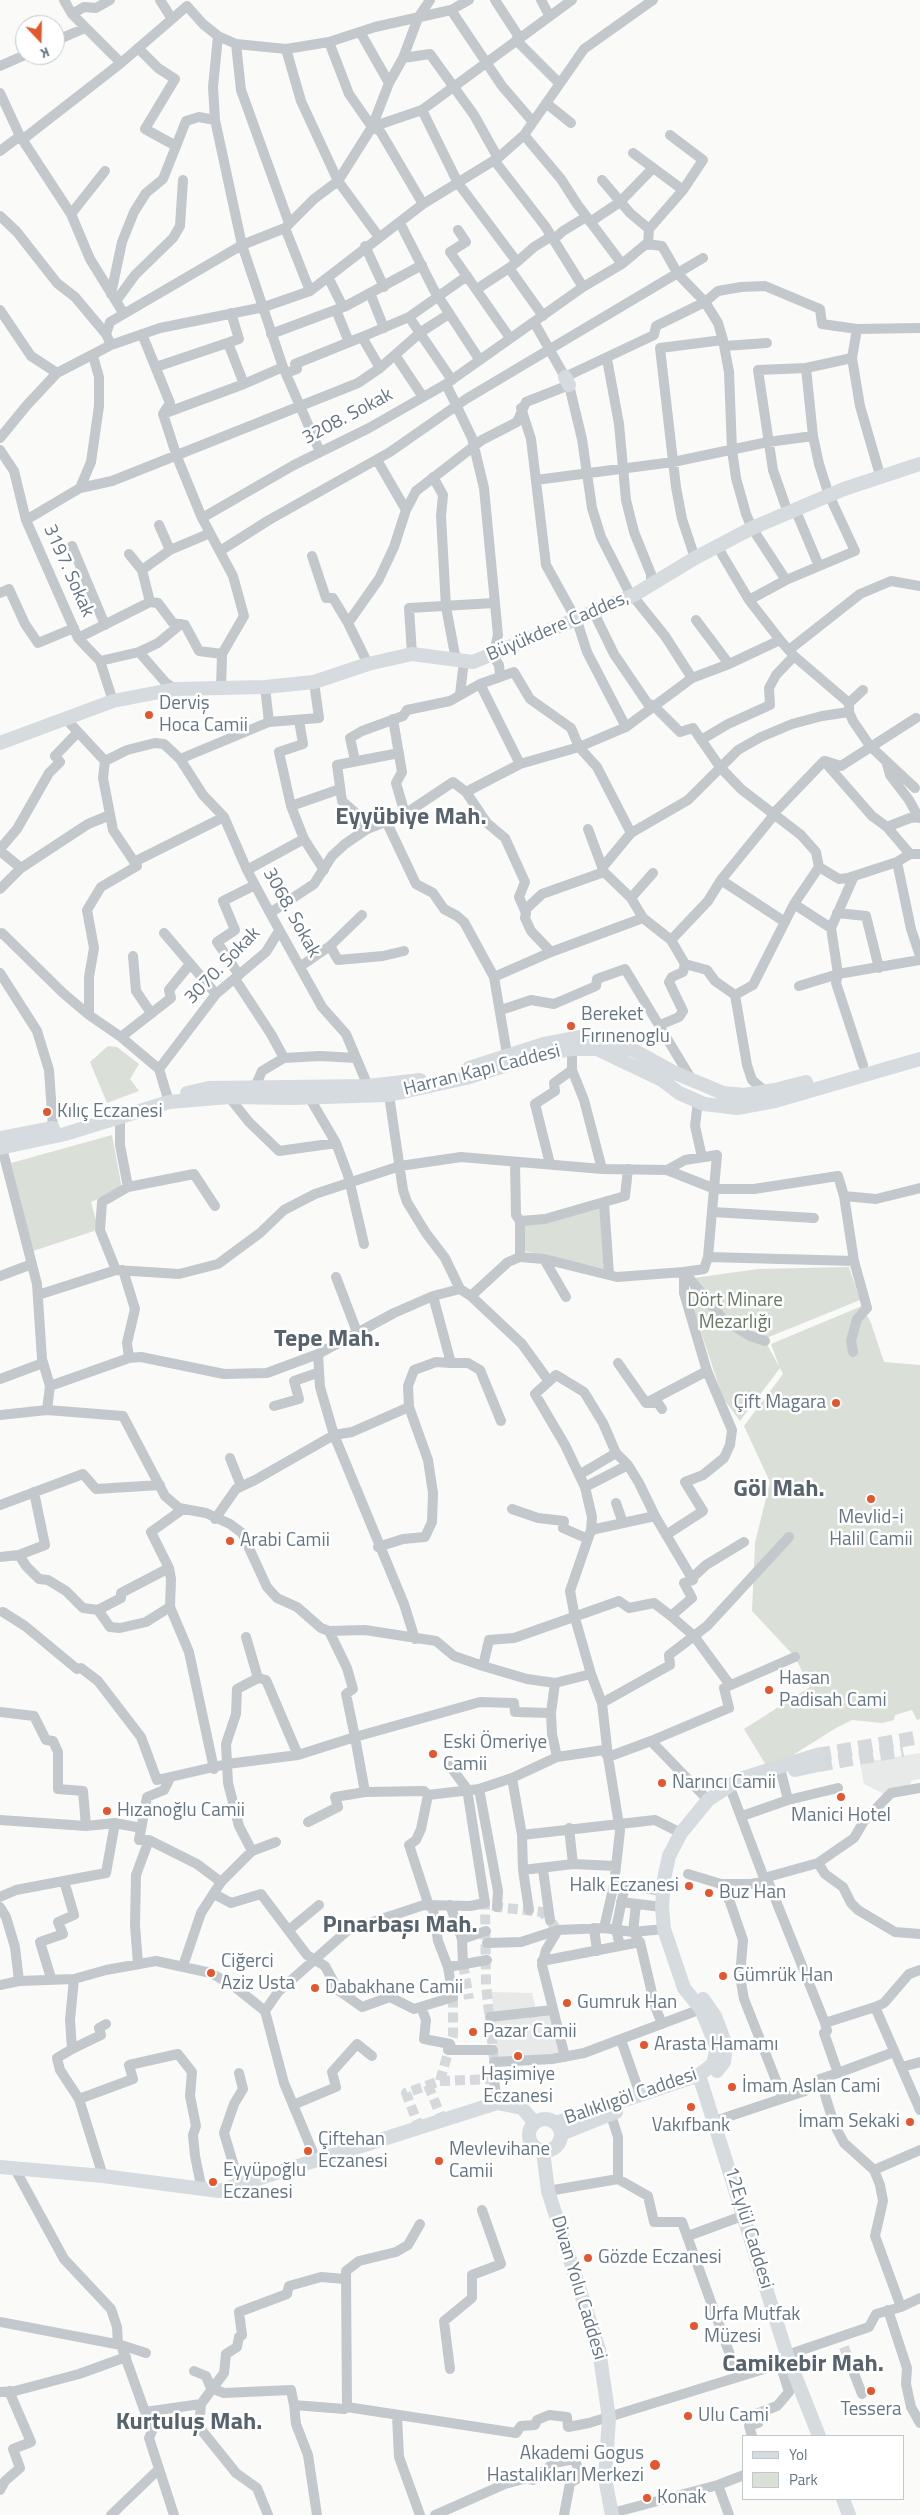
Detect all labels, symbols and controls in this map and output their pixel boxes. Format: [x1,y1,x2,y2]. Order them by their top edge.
north arrow [15,15,65,65]
text: K [38,42,53,65]
street label: 3208. Sokak [299,384,397,450]
street label: 3197. Sokak [37,521,99,621]
street label: Büyükdere Caddes, [483,587,633,667]
place label: Derviş Hoca Camii [159,693,248,737]
marker: Derviş Hoca Camii [143,709,155,721]
district label: Eyyübiye Mah. [335,804,487,832]
street label: 3068. Sokak [257,864,325,962]
street label: 3070. Sokak [180,923,266,1009]
place label: Bereket Fırınenoglu [581,1004,670,1048]
marker: Bereket Fırınenoglu [565,1020,577,1032]
street label: Harran Kapı Caddesi [401,1041,563,1101]
place label: Kılıç Eczanesi [57,1101,163,1123]
marker: Kılıç Eczanesi [41,1106,53,1118]
park label: Dört Minare Mezarlığı [687,1290,783,1334]
district label: Tepe Mah. [274,1326,380,1354]
place label: Çift Magara [734,1392,826,1414]
marker: Çift Magara [830,1397,842,1409]
district label: Göl Mah. [733,1476,825,1504]
marker: Mevlid-i Halil Camii [865,1493,877,1505]
place label: Mevlid-i Halil Camii [829,1507,913,1551]
place label: Arabi Camii [240,1530,330,1552]
marker: Arabi Camii [224,1535,236,1547]
place label: Hasan Padisah Cami [779,1668,887,1712]
marker: Hasan Padisah Cami [763,1684,775,1696]
place label: Eski Ömeriye Camii [443,1732,547,1776]
marker: Eski Ömeriye Camii [427,1748,439,1760]
place label: Narıncı Camii [672,1772,776,1794]
marker: Narıncı Camii [656,1777,668,1789]
marker: Manici Hotel [835,1791,847,1803]
place label: Hızanoğlu Camii [117,1800,245,1822]
marker: Hızanoğlu Camii [101,1805,113,1817]
place label: Manici Hotel [791,1805,891,1827]
place label: Halk Eczanesi [569,1875,679,1897]
marker: Halk Eczanesi [683,1880,695,1892]
place label: Buz Han [719,1882,786,1904]
marker: Buz Han [703,1887,715,1899]
district label: Pınarbaşı Mah. [322,1912,478,1940]
place label: Ciğerci Aziz Usta [221,1951,295,1995]
place label: Gümrük Han [733,1965,833,1987]
marker: Ciğerci Aziz Usta [205,1967,217,1979]
marker: Gümrük Han [717,1970,729,1982]
place label: Dabakhane Camii [325,1977,463,1999]
marker: Dabakhane Camii [309,1982,321,1994]
place label: Gumruk Han [577,1992,677,2014]
marker: Gumruk Han [561,1997,573,2009]
place label: Pazar Camii [483,2021,577,2043]
marker: Pazar Camii [467,2026,479,2038]
place label: Arasta Hamamı [654,2034,778,2056]
marker: Arasta Hamamı [638,2039,650,2051]
marker: Haşimiye Eczanesi [512,2050,524,2062]
place label: Haşimiye Eczanesi [481,2064,555,2108]
street label: Balıklıgöl Caddesi [562,2064,700,2130]
place label: İmam Aslan Cami [742,2076,880,2098]
marker: İmam Aslan Cami [726,2081,738,2093]
marker: Vakıfbank [685,2101,697,2113]
place label: İmam Sekaki [798,2111,900,2133]
place label: Vakıfbank [652,2115,730,2137]
marker: İmam Sekaki [904,2116,916,2128]
place label: Çiftehan Eczanesi [318,2129,388,2173]
place label: Mevlevihane Camii [449,2139,550,2183]
marker: Çiftehan Eczanesi [302,2145,314,2157]
marker: Mevlevihane Camii [433,2155,445,2167]
place label: Eyyüpoğlu Eczanesi [223,2160,306,2204]
street label: 12Eylül Caddesi [719,2164,777,2292]
marker: Eyyüpoğlu Eczanesi [207,2176,219,2188]
street label: Divan Yolu Caddesi [545,2213,611,2363]
place label: Gözde Eczanesi [598,2247,722,2269]
marker: Gözde Eczanesi [582,2252,594,2264]
place label: Urfa Mutfak Müzesi [704,2304,800,2348]
marker: Urfa Mutfak Müzesi [688,2320,700,2332]
district label: Camikebir Mah. [722,2351,884,2379]
marker: Tessera [865,2385,877,2397]
place label: Tessera [840,2399,902,2421]
place label: Ulu Cami [698,2405,769,2427]
district label: Kurtuluş Mah. [116,2409,262,2437]
marker: Ulu Cami [682,2410,694,2422]
legend [742,2435,905,2500]
place label: Akademi Gogus Hastalıkları Merkezi [487,2443,644,2487]
text: Yol [789,2443,807,2466]
marker: Akademi Gogus Hastalıkları Merkezi [648,2458,662,2472]
text: Park [789,2468,818,2491]
place label: Konak [657,2487,706,2509]
marker: Konak [641,2492,653,2504]

